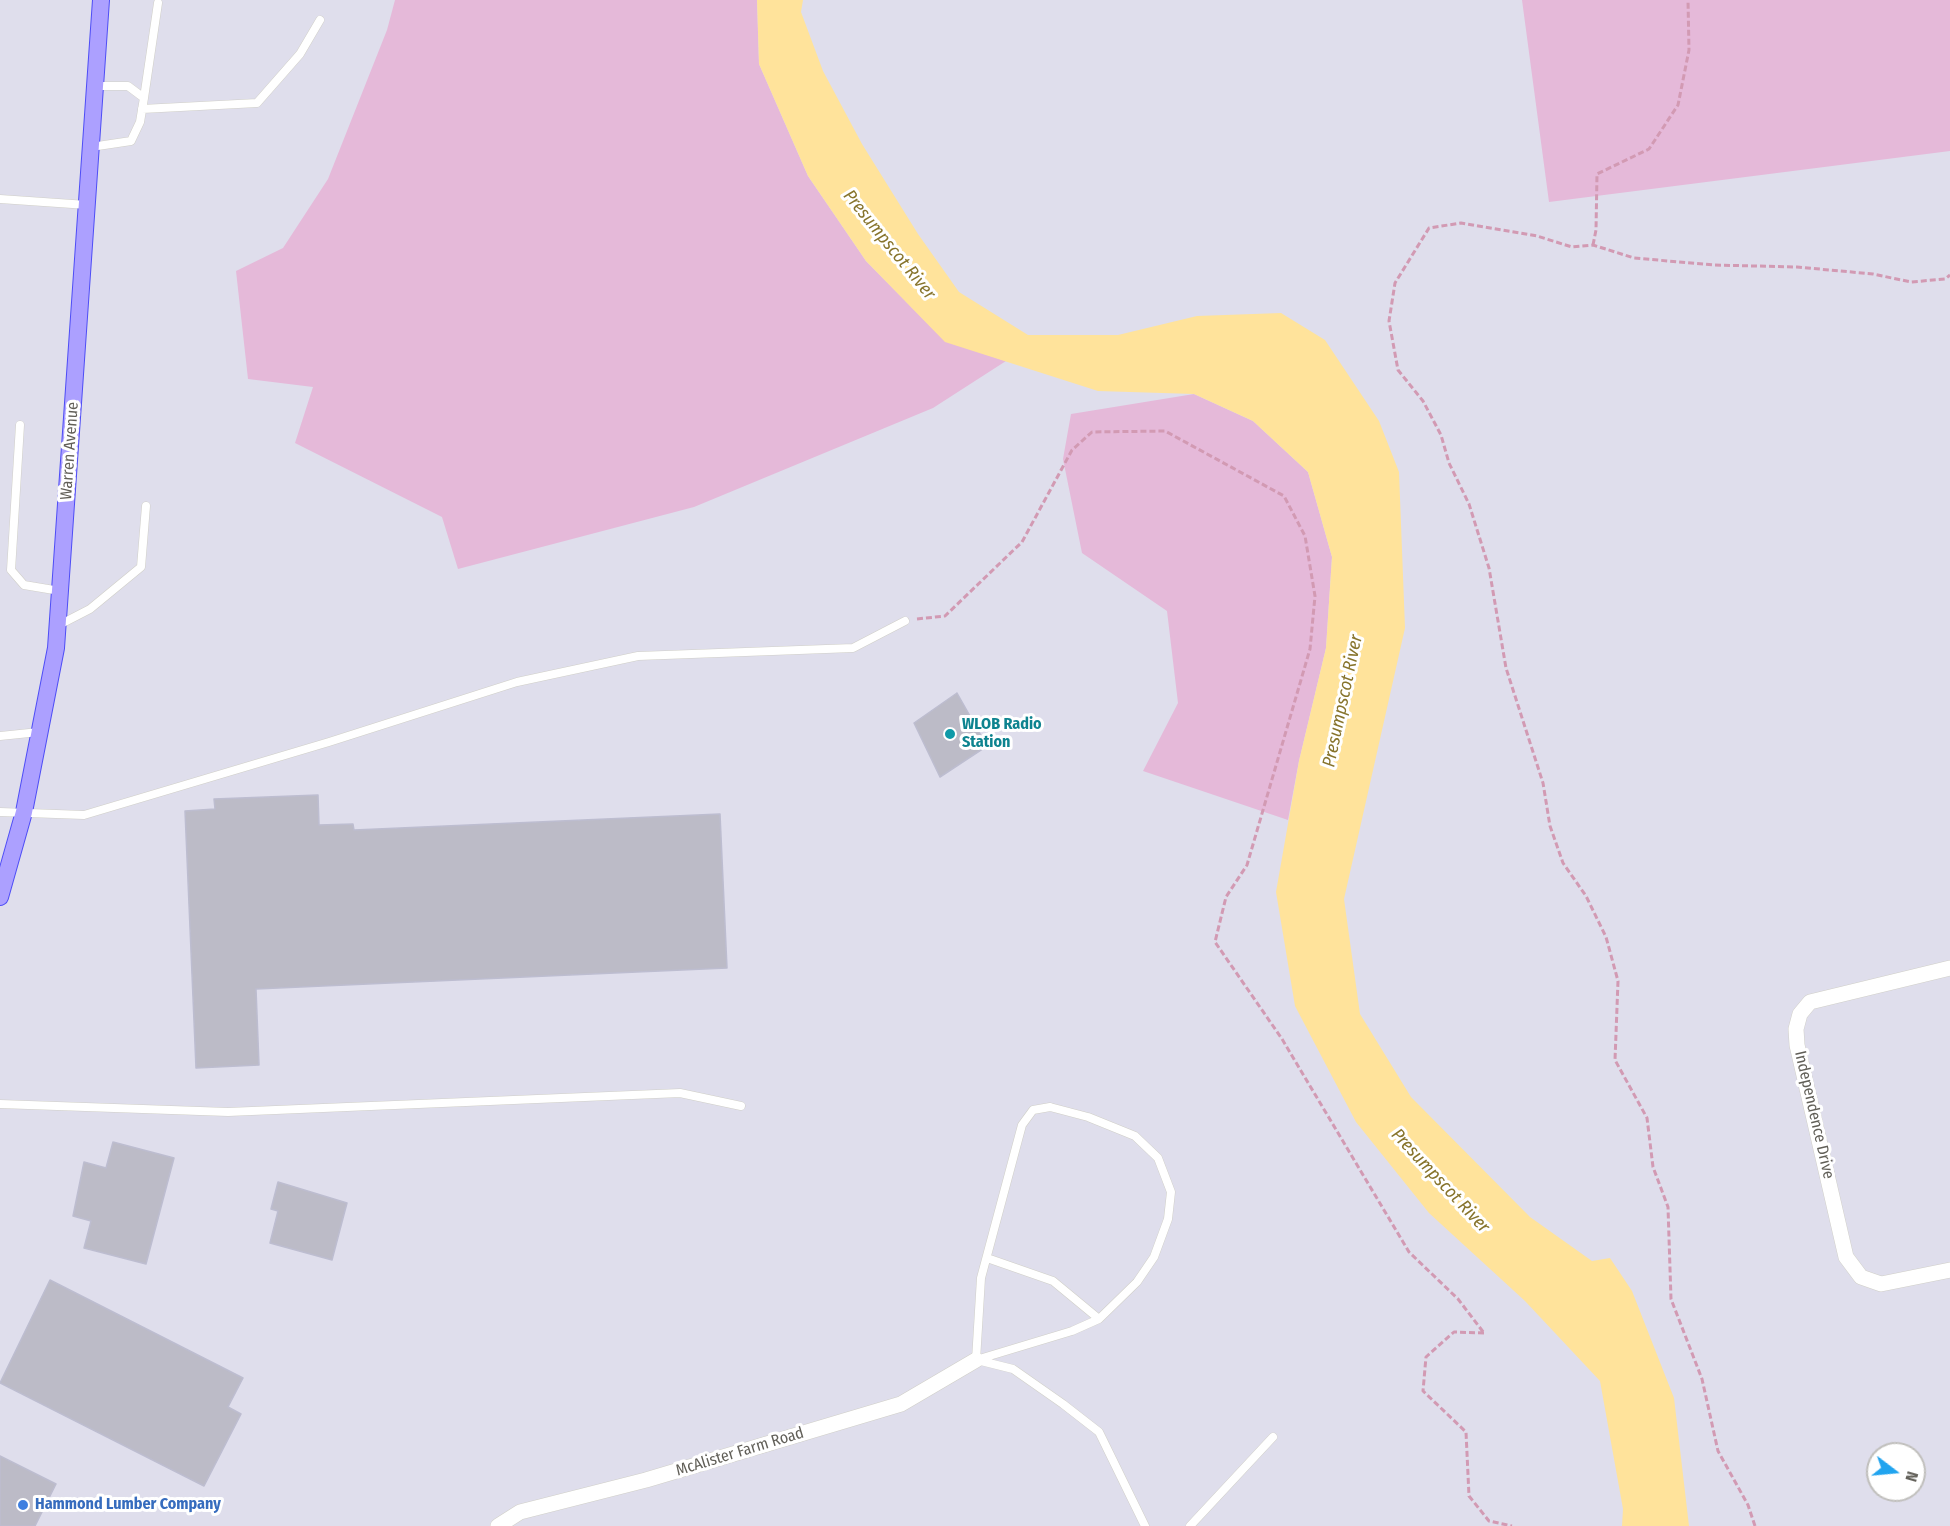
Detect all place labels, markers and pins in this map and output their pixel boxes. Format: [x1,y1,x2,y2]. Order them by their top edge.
place label: WLOB Radio Station [962,715,1042,753]
marker: WLOB Radio Station [943,727,957,741]
place label: Hammond Lumber Company [35,1495,221,1515]
marker: Hammond Lumber Company [16,1498,30,1512]

